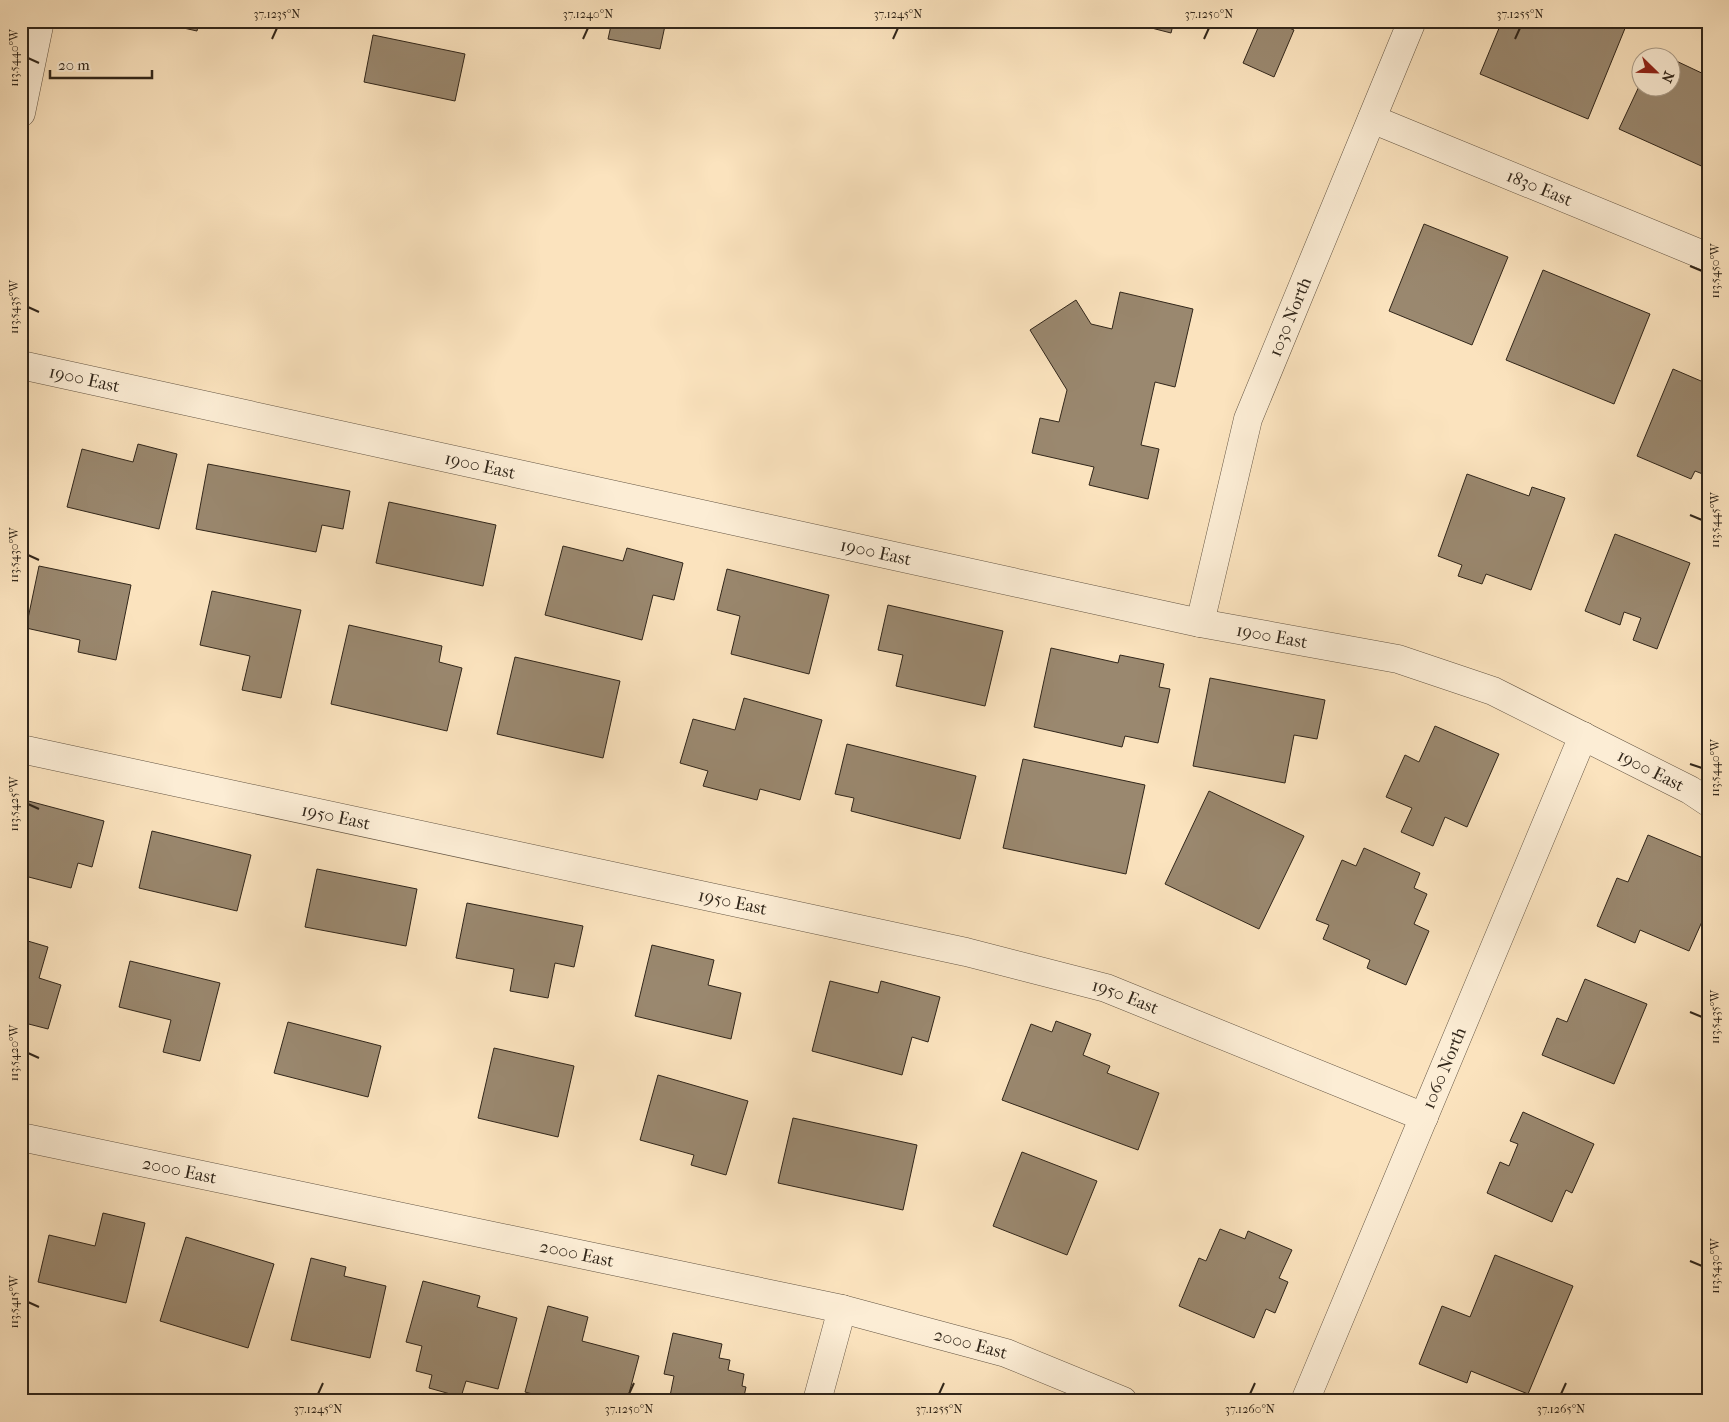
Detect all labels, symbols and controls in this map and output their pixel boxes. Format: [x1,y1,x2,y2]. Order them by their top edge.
text: 37.1235°N [254,7,300,21]
text: 37.1240°N [563,7,613,21]
text: 37.1245°N [874,7,922,21]
text: 37.1250°N [1185,7,1233,21]
text: 37.1255°N [1496,7,1544,21]
text: 113.5440°W [7,28,21,87]
scale bar [50,48,152,80]
north arrow [1632,48,1682,98]
text: 20 m [58,56,90,74]
text: N [1657,69,1677,85]
street label: 1830 East [1503,165,1576,211]
text: 113.5450°W [1708,242,1722,299]
street label: 1030 North [1264,274,1316,360]
text: 113.5435°W [7,279,21,334]
street label: 1900 East [47,361,122,397]
street label: 1900 East [443,448,518,484]
text: 113.5445°W [1708,491,1722,548]
text: 113.5430°W [7,526,21,583]
street label: 1900 East [838,534,914,570]
street label: 1900 East [1235,619,1310,653]
text: 113.5440°W [1708,738,1722,797]
street label: 1900 East [1614,745,1688,796]
text: 113.5425°W [7,775,21,832]
street label: 1950 East [299,799,373,834]
street label: 1950 East [696,884,770,920]
street label: 1950 East [1090,974,1162,1019]
text: 113.5435°W [1708,989,1722,1044]
text: 113.5420°W [7,1024,21,1081]
street label: 1060 North [1418,1024,1471,1112]
street label: 2000 East [141,1152,219,1188]
street label: 2000 East [538,1235,617,1272]
text: 113.5430°W [1708,1237,1722,1294]
text: 113.5415°W [7,1274,21,1329]
street label: 2000 East [932,1324,1010,1364]
text: 37.1245°N [294,1402,342,1416]
text: 37.1250°N [605,1402,653,1416]
text: 37.1255°N [915,1402,963,1416]
text: 37.1260°N [1225,1402,1275,1416]
text: 37.1265°N [1537,1402,1585,1416]

